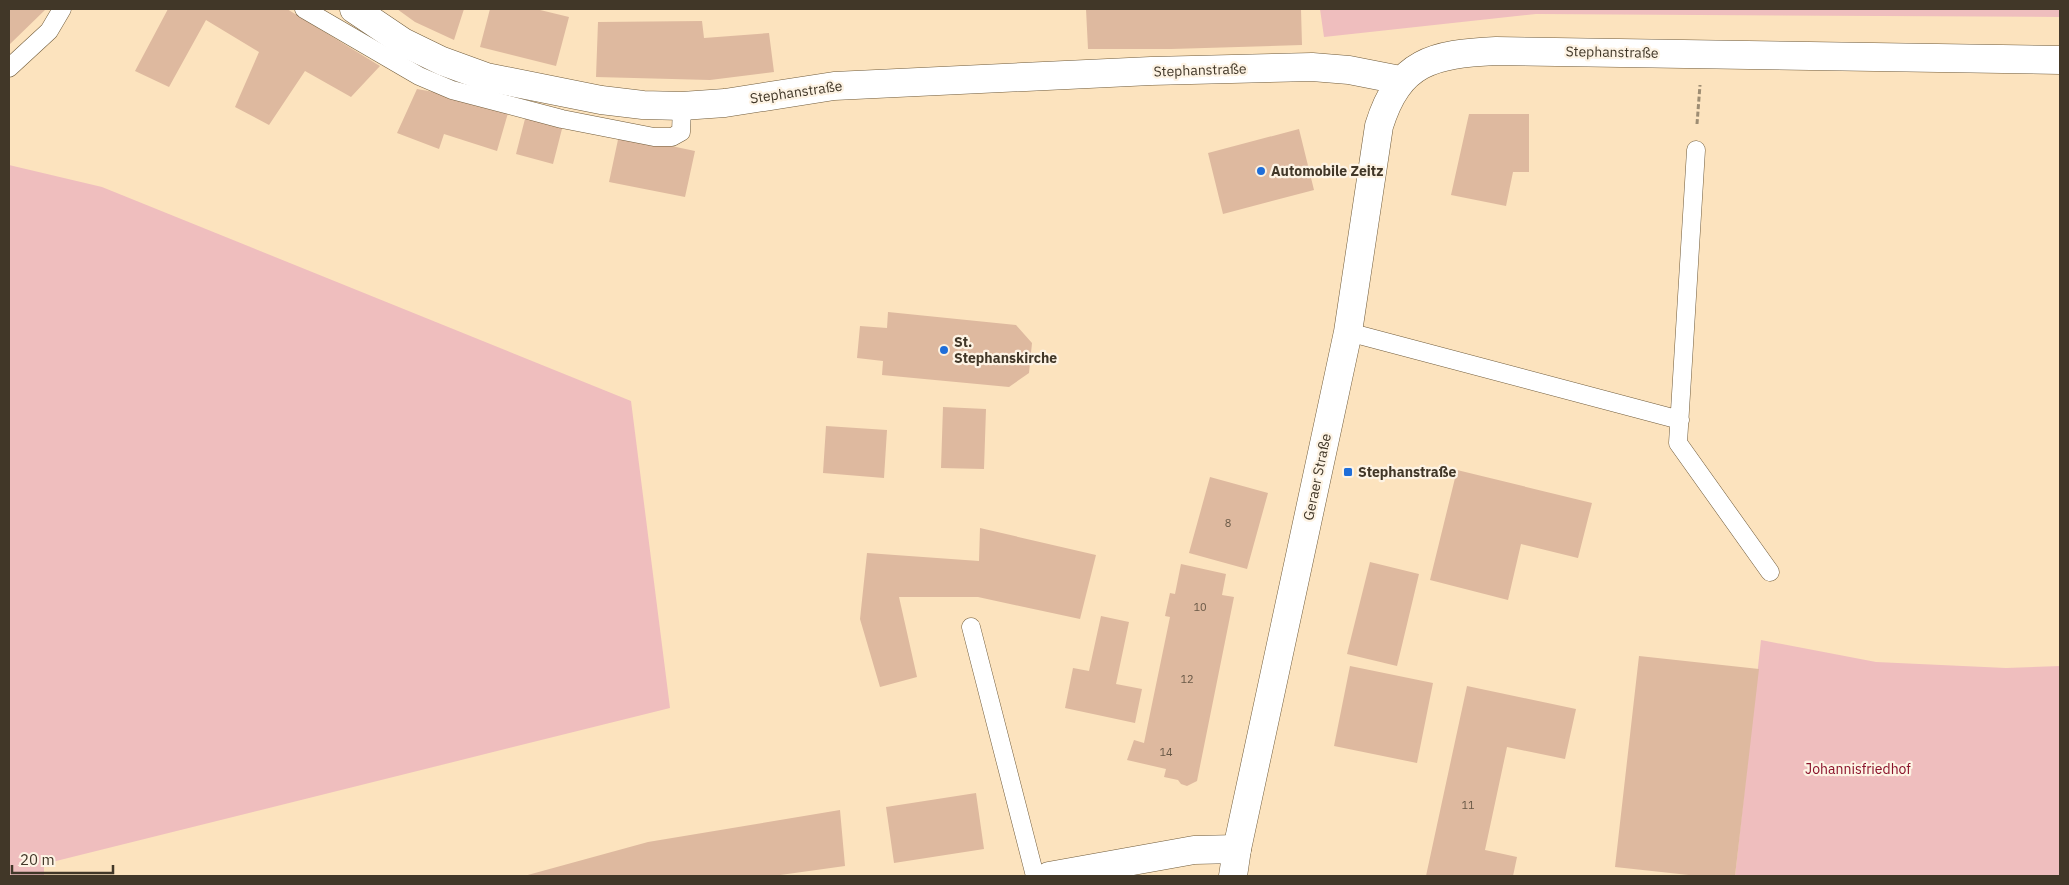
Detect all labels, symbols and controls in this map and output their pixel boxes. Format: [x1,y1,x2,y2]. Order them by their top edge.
street label: Stephanstraße [1565,42,1659,62]
street label: Stephanstraße [1153,59,1247,81]
street label: Stephanstraße [749,77,844,107]
place label: Automobile Zeitz [1271,162,1383,180]
marker: Automobile Zeitz [1255,165,1267,177]
place label: St. Stephanskirche [954,333,1057,367]
marker: St. Stephanskirche [938,344,950,356]
street label: Geraer Straße [1299,432,1335,522]
place label: Stephanstraße [1358,463,1456,481]
marker: Stephanstraße [1342,466,1354,478]
house number: 8 [1225,516,1231,530]
house number: 10 [1193,600,1207,614]
house number: 12 [1180,672,1194,686]
house number: 14 [1159,745,1173,759]
park label: Johannisfriedhof [1805,760,1911,778]
house number: 11 [1461,798,1475,812]
scale bar [12,842,114,874]
text: 20 m [20,850,55,869]

